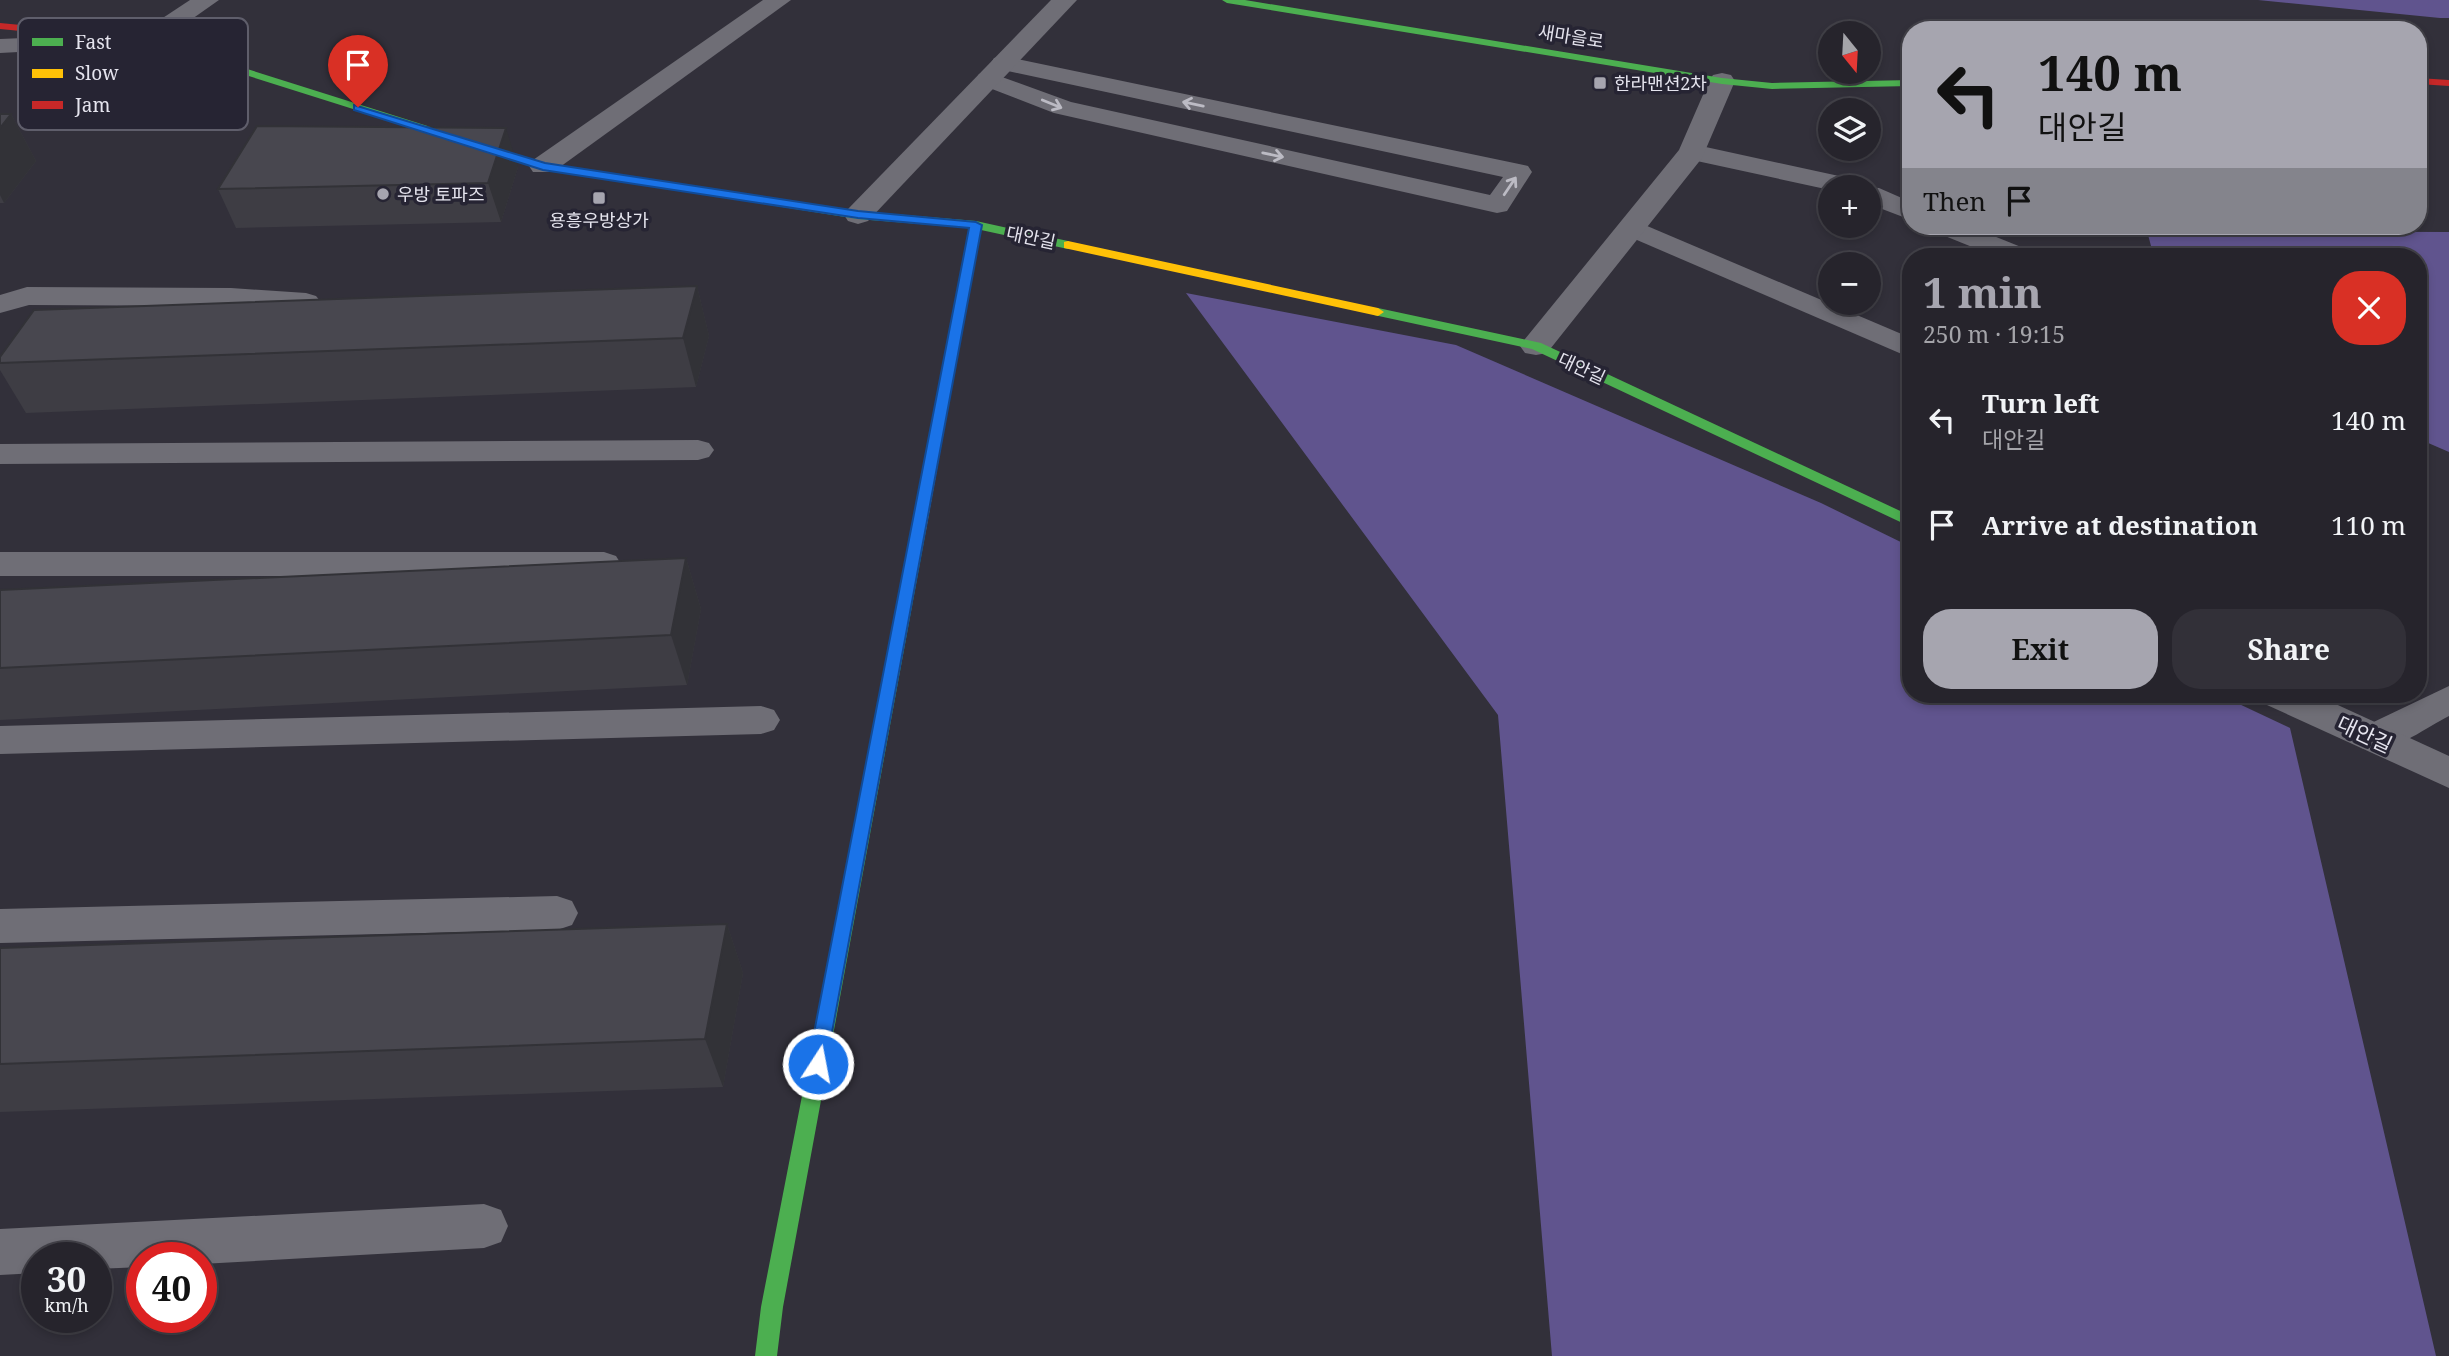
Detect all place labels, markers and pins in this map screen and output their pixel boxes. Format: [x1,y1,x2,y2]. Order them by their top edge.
pin [328,35,388,107]
place label: 한라맨션2차 [1614,71,1707,95]
marker: 한라맨션2차 [1592,75,1608,91]
place label: 우방 토파즈 [397,182,484,206]
marker: 우방 토파즈 [375,186,391,202]
marker: 용흥우방상가 [591,190,607,206]
place label: 용흥우방상가 [549,208,649,232]

